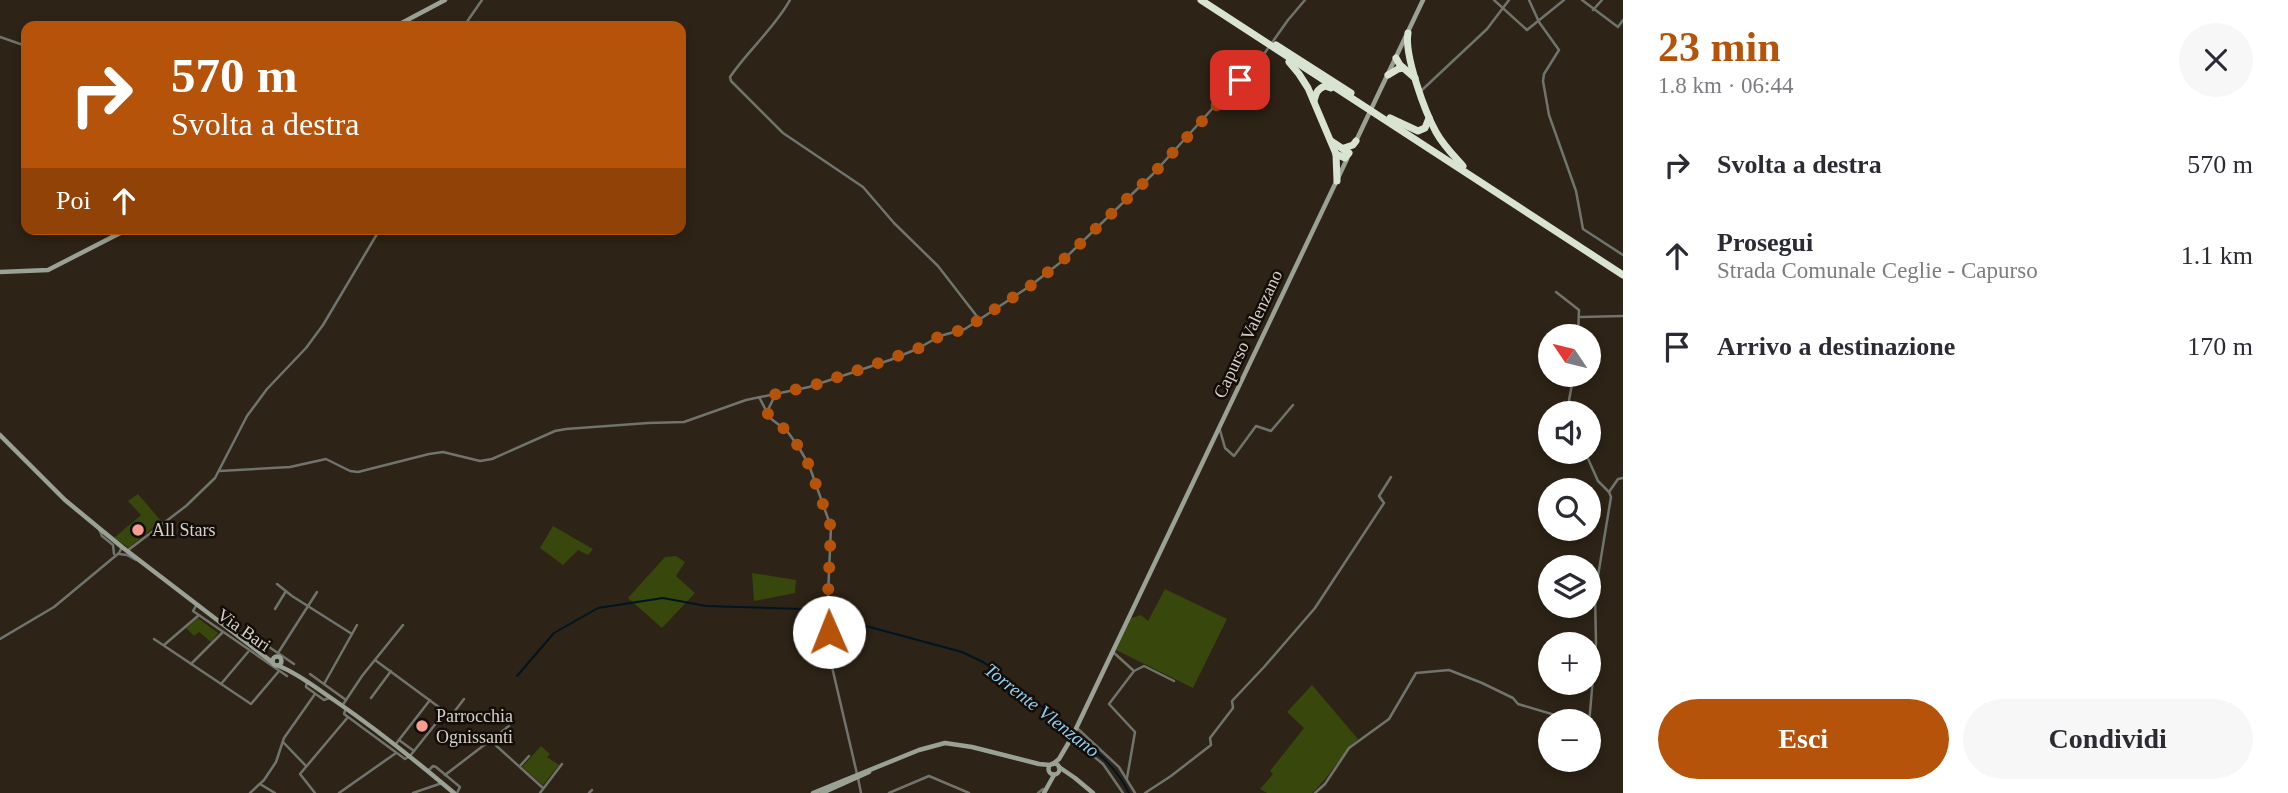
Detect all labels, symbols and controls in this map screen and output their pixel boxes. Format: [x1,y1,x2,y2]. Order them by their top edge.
button: close [2179,23,2253,97]
text: 23 min [1658,24,1781,70]
text: 570 m [171,48,298,103]
icon: right [56,49,147,140]
pin [1210,50,1270,110]
icon: arrive [1221,61,1259,99]
text: 1.8 km · 06:44 [1658,73,1793,98]
text: Svolta a destra [171,106,359,142]
icon: right [1658,146,1696,184]
text: Svolta a destra [1717,150,1882,179]
text: 570 m [2187,150,2253,179]
icon: ahead [105,182,143,220]
text: Poi [56,186,91,215]
text: Prosegui [1717,228,1813,257]
icon: ahead [1658,237,1696,275]
text: 1.1 km [2181,241,2253,270]
text: Strada Comunale Ceglie - Capurso [1717,258,2038,283]
street label: Capurso Valenzano [1210,267,1286,401]
north arrow [1538,324,1601,387]
map controls [1538,324,1601,772]
icon: arrive [1658,328,1696,366]
text: Arrivo a destinazione [1717,332,1955,361]
text: 170 m [2187,332,2253,361]
button: sound [1538,401,1601,464]
button: search [1538,478,1601,541]
place label: All Stars [152,520,216,540]
marker: All Stars [130,522,146,538]
button: layers [1538,555,1601,618]
position arrow [792,595,866,669]
street label: Via Bari [214,604,274,656]
button: + [1538,632,1601,695]
water label: Torrente Vlenzano [981,659,1103,761]
button: Esci [1658,699,1949,779]
button: Condividi [1963,699,2253,779]
place label: Parrocchia Ognissanti [436,706,513,747]
button: − [1538,709,1601,772]
marker: Parrocchia Ognissanti [414,718,430,734]

